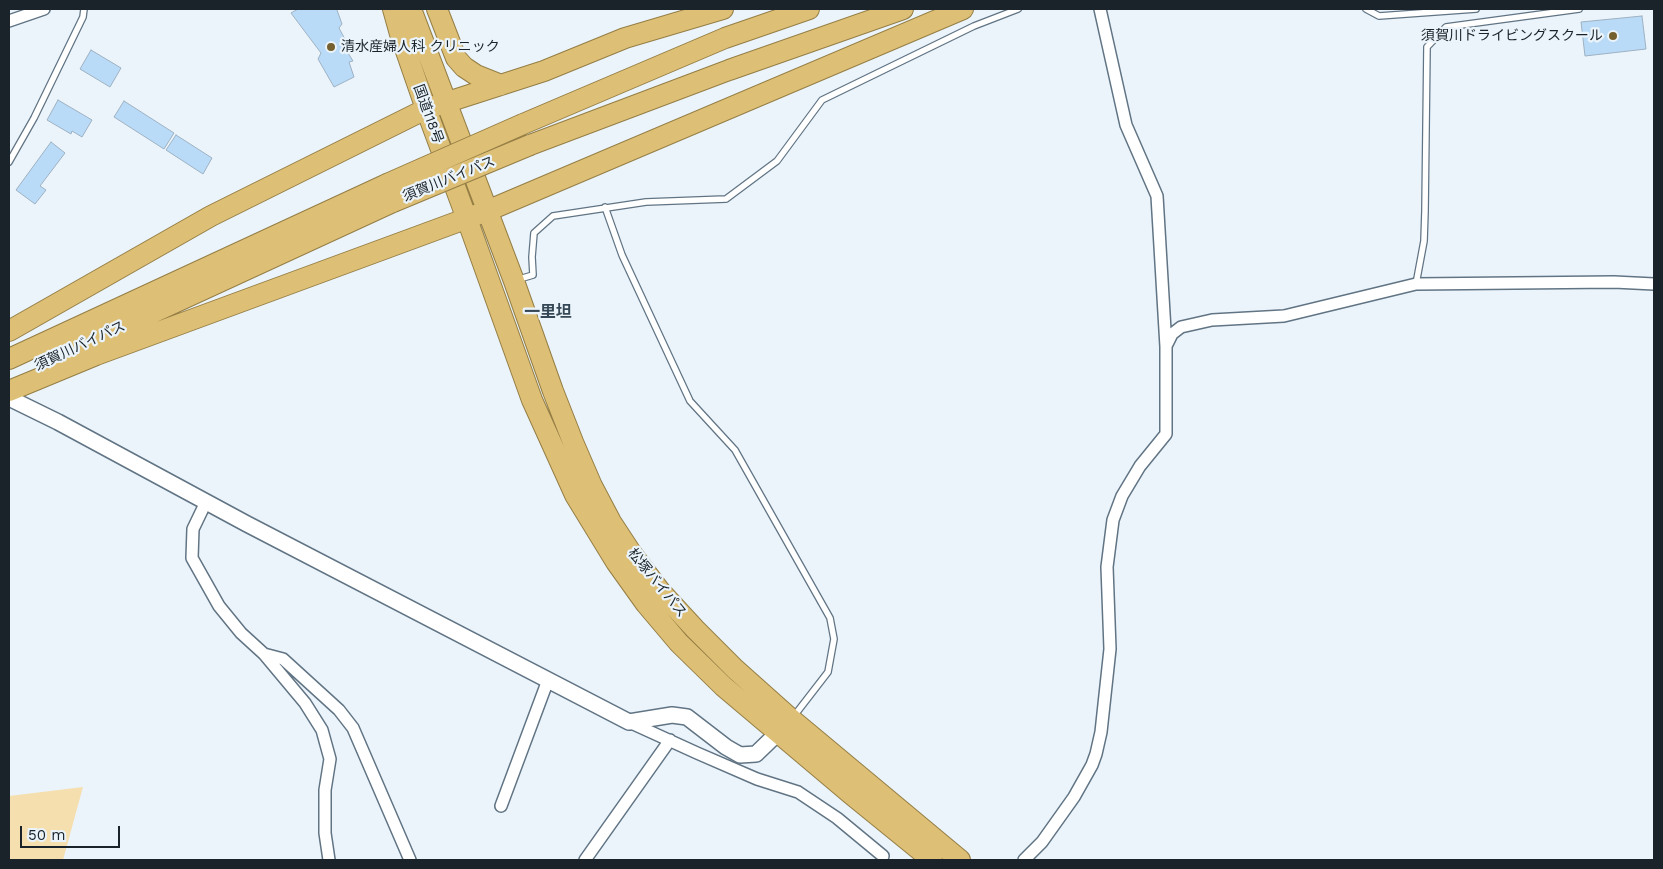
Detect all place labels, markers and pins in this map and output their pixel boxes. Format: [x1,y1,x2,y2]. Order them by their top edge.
place label: 須賀川ドライビングスクール [1421,28,1603,44]
marker: 須賀川ドライビングスクール [1607,30,1619,42]
place label: 清水産婦人科 クリニック [341,39,500,55]
marker: 清水産婦人科 クリニック [325,41,337,53]

